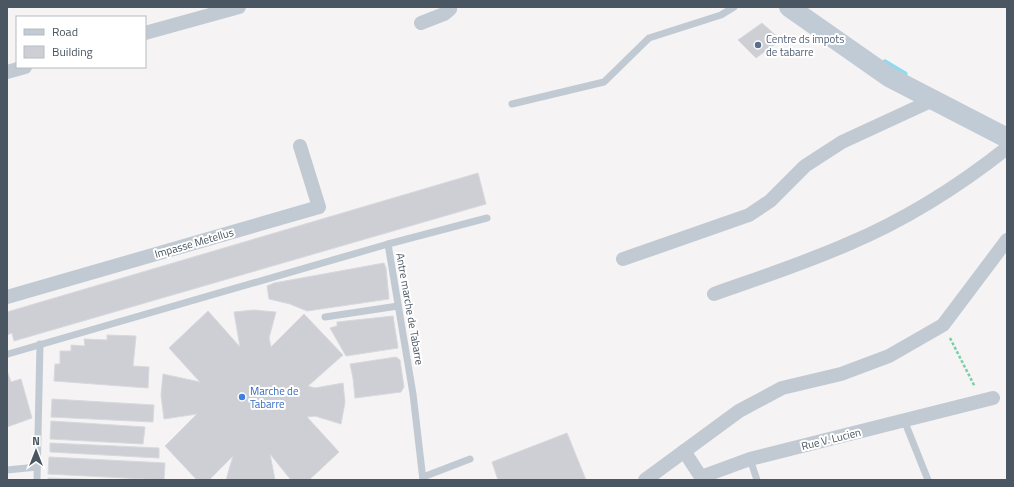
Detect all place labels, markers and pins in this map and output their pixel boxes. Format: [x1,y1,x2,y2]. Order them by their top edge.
place label: Centre ds impots de tabarre [766,31,844,60]
marker: Centre ds impots de tabarre [753,40,763,50]
place label: Marche de Tabarre [250,383,299,412]
marker: Marche de Tabarre [237,392,247,402]

